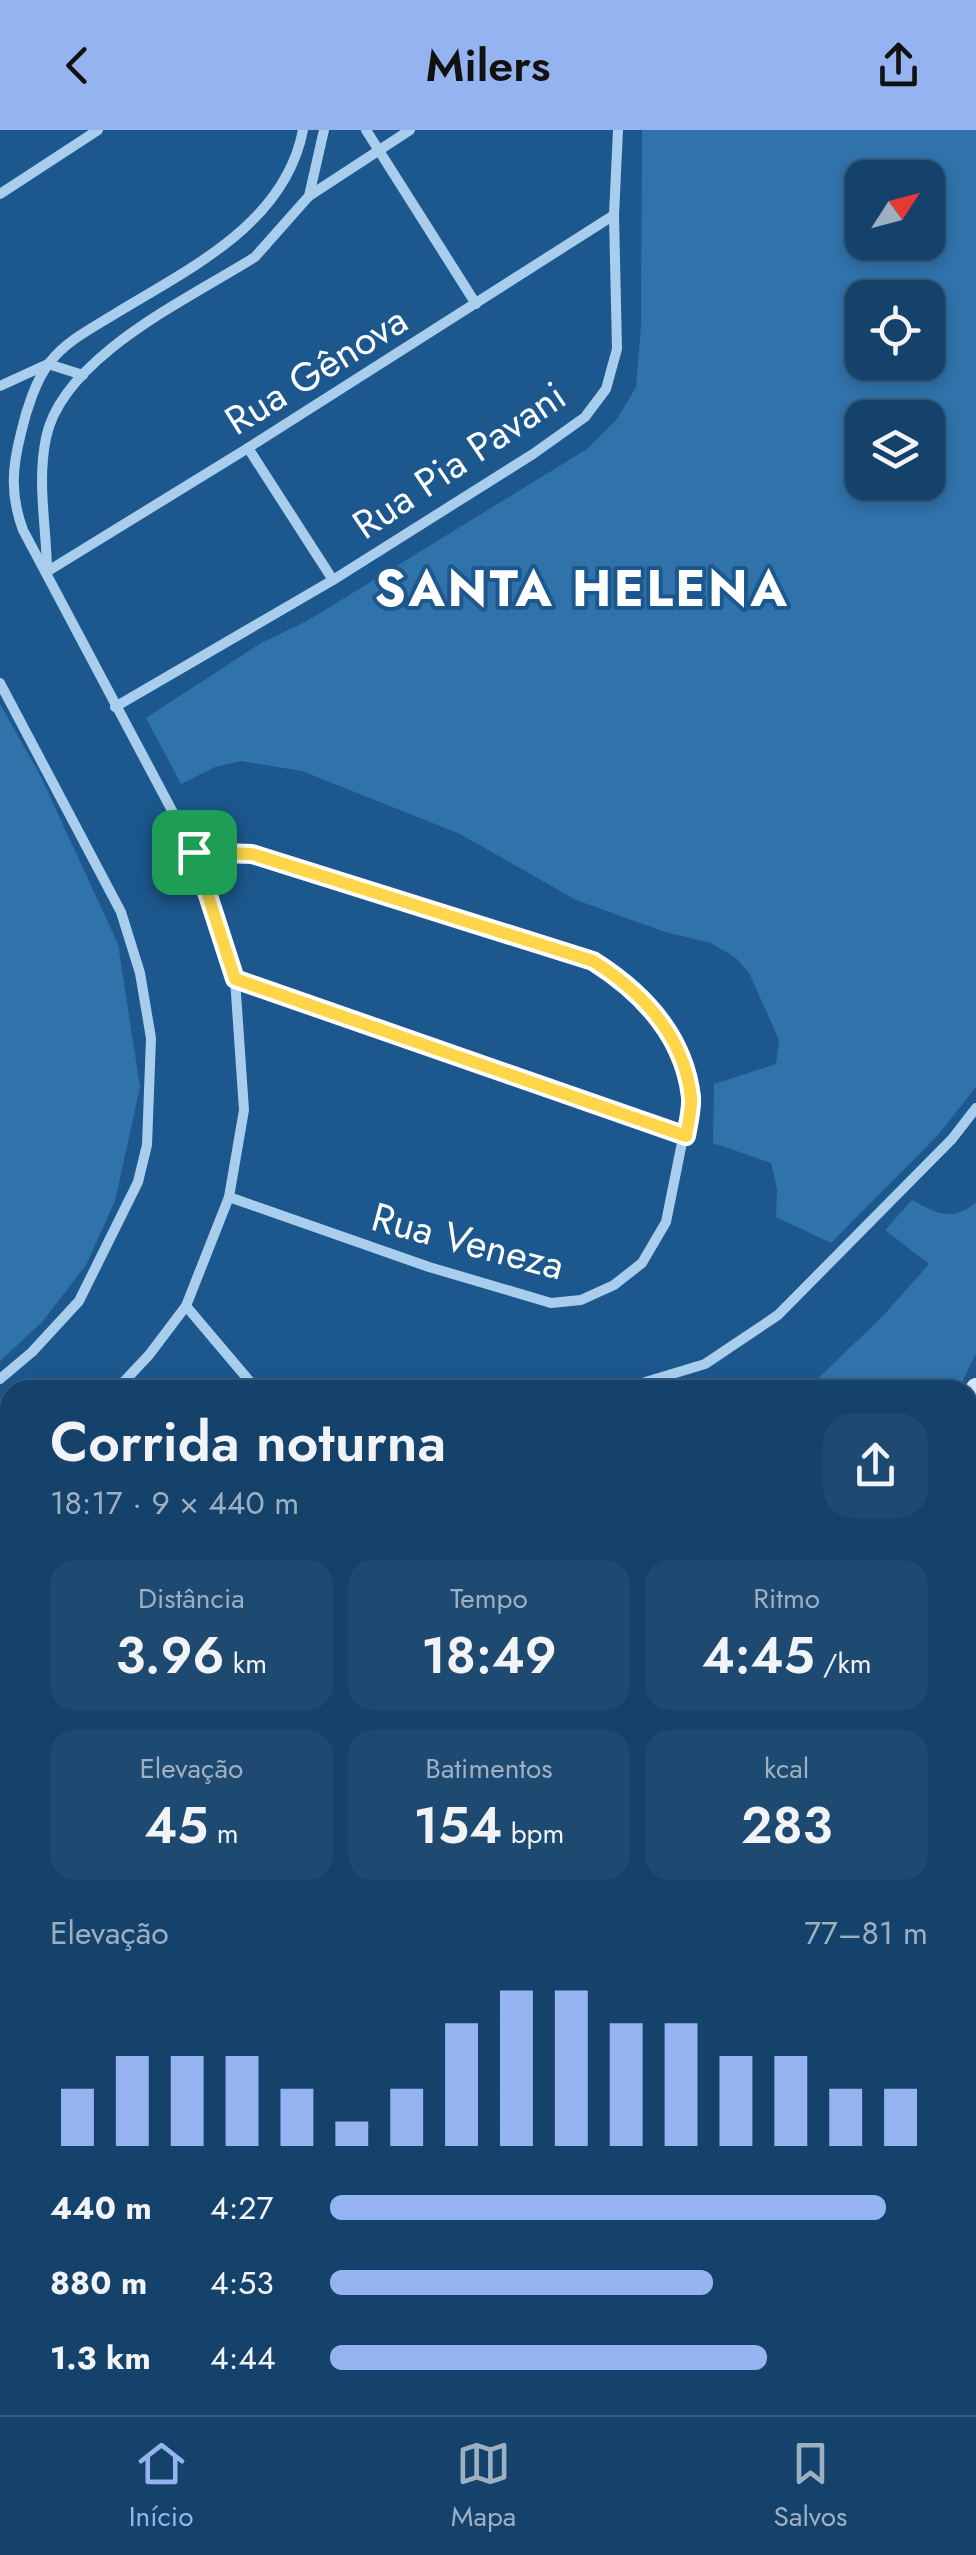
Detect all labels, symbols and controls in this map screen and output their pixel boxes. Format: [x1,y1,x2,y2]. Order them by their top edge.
text: Milers [425,33,551,98]
icon: back [50,38,105,93]
icon: share [871,38,926,93]
north arrow [845,160,945,260]
map controls [845,160,945,500]
button: locate [845,280,945,380]
street label: Rua Gênova [214,291,418,449]
street label: Rua Pia Pavani [341,367,577,553]
button: layers [845,400,945,500]
district label: SANTA HELENA [375,552,789,625]
pin [152,810,237,895]
icon: arrive [167,825,222,880]
street label: Rua Veneza [365,1187,571,1295]
text: Corrida noturna [50,1402,446,1482]
button: share [823,1413,928,1518]
text: 18:17 · 9 × 440 m [50,1480,299,1526]
text: Distância [138,1578,245,1619]
text: Tempo [450,1578,528,1619]
text: Ritmo [753,1578,820,1619]
text: 3.96 [116,1619,224,1692]
text: 18:49 [421,1619,557,1692]
text: 4:45 [702,1619,815,1692]
text: km [224,1643,267,1684]
text: /km [815,1643,872,1684]
text: Elevação [139,1748,243,1789]
text: Batimentos [425,1748,553,1789]
text: kcal [764,1748,809,1789]
text: 45 [144,1789,208,1862]
text: 154 [414,1789,502,1862]
text: 283 [741,1789,832,1862]
text: m [208,1813,239,1854]
text: bpm [502,1813,564,1854]
text: Elevação [50,1910,169,1956]
text: 77–81 m [804,1910,928,1956]
text: 440 m [50,2185,152,2231]
text: 4:27 [210,2185,273,2231]
text: 880 m [50,2260,147,2306]
text: 4:53 [210,2260,274,2306]
text: 1.3 km [50,2335,151,2381]
text: 4:44 [210,2335,276,2381]
tab: Início [129,2436,193,2537]
tab: Mapa [451,2436,516,2537]
tab: Salvos [774,2436,847,2537]

